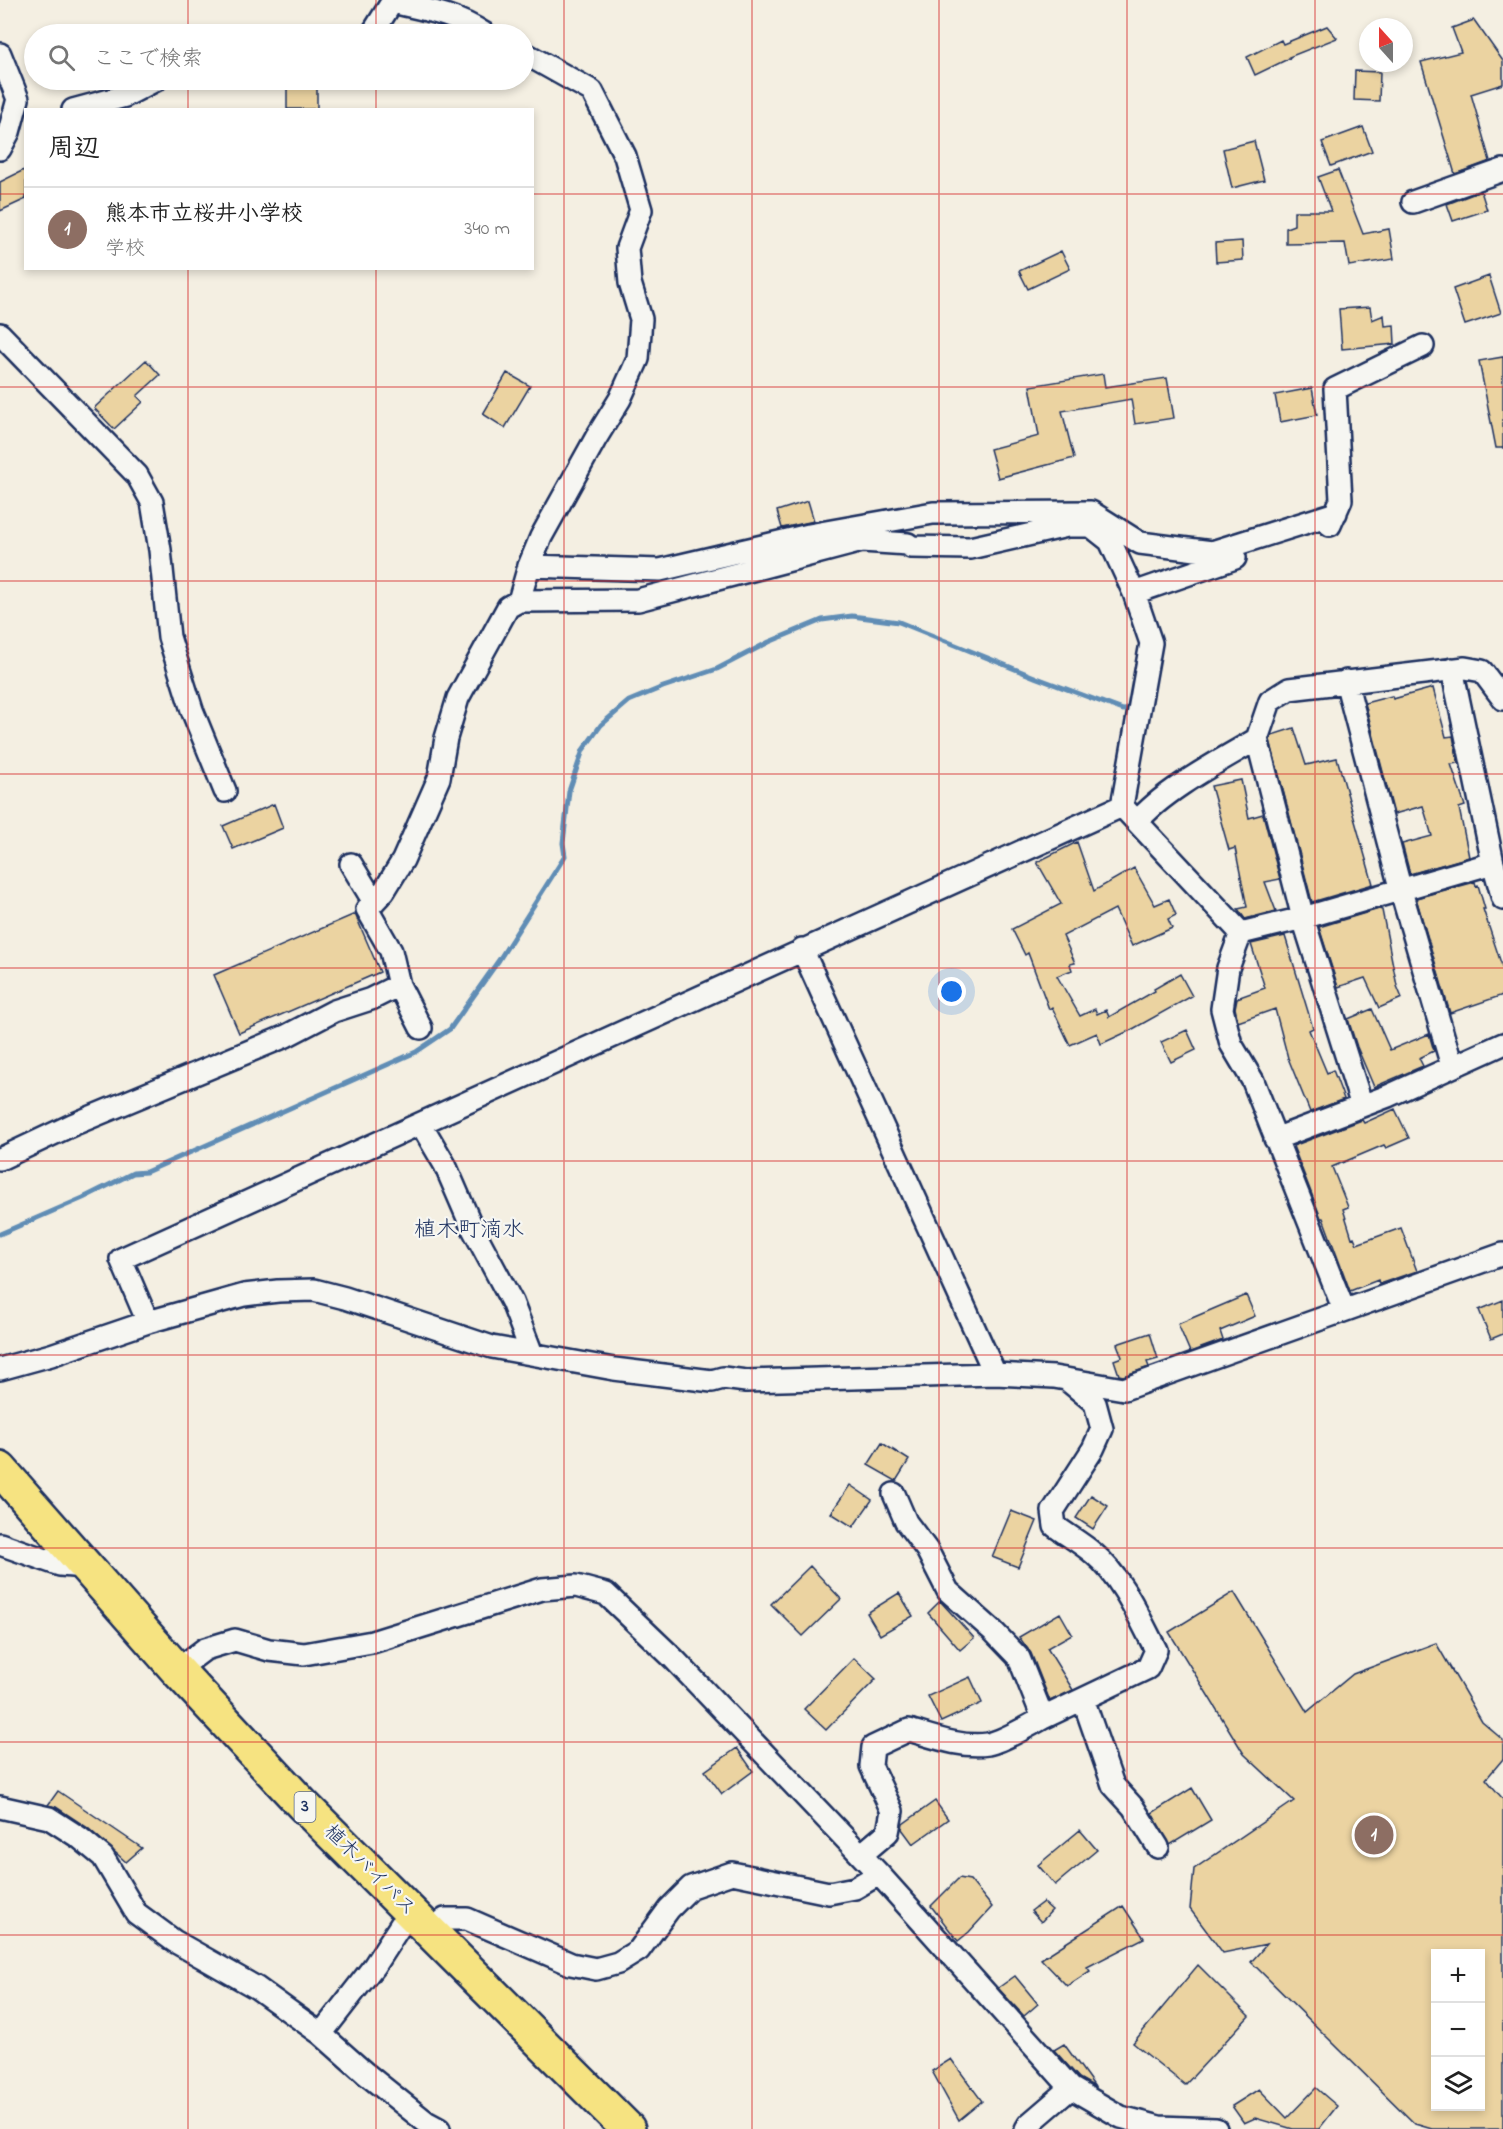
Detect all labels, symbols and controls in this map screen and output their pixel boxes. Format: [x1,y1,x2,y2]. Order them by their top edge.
north arrow [1359,18,1413,72]
search box [24,24,534,90]
icon: search [45,41,78,74]
text: ここで検索 [93,44,203,76]
text: 周辺 [48,131,100,169]
text: 熊本市立桜井小学校 [105,199,303,231]
text: 1 [64,215,71,244]
text: 340 m [464,215,510,244]
text: 学校 [105,235,145,264]
your location [937,977,966,1006]
district label: 植木町滴水 [414,1215,524,1247]
road number: 3 [294,1792,316,1822]
pin: 1 [1354,1812,1394,1858]
street label: 植木バイパス [316,1818,422,1924]
map controls [1431,1949,1485,2111]
button: + [1431,1949,1485,2003]
button: − [1431,2003,1485,2057]
button: layers [1431,2057,1485,2111]

